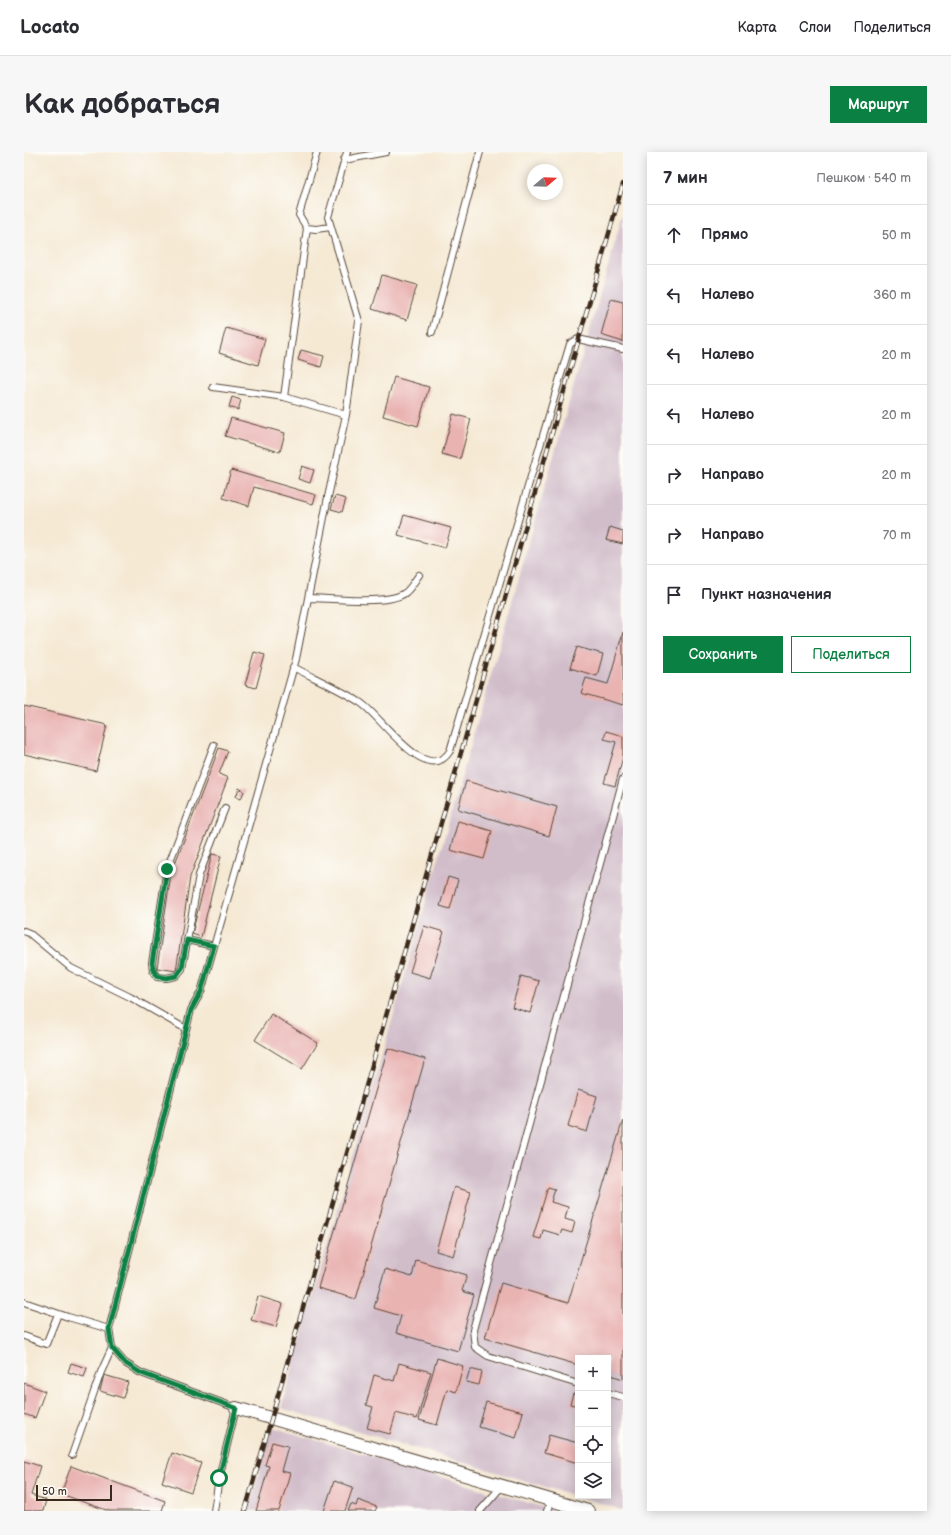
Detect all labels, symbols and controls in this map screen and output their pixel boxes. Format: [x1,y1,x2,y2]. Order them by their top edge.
text: Locato [20,16,80,39]
text: Карта [737,19,777,36]
text: Слои [799,19,831,36]
text: Поделиться [853,19,931,36]
button: Маршрут [830,86,927,123]
text: Как добраться [24,88,221,121]
north arrow [527,164,563,200]
text: 7 мин [663,168,708,188]
text: Пешком · 540 m [816,170,911,186]
icon: ahead [663,224,685,246]
text: Прямо [701,225,748,244]
text: 50 m [882,227,911,243]
icon: left [663,284,685,306]
text: Налево [701,285,754,304]
text: 360 m [873,287,911,303]
icon: left [663,344,685,366]
text: Налево [701,345,754,364]
text: 20 m [881,347,911,363]
icon: left [663,404,685,426]
text: Налево [701,405,754,424]
text: 20 m [881,407,911,423]
icon: right [663,464,685,486]
text: Направо [701,465,764,484]
text: 20 m [881,467,911,483]
icon: right [663,524,685,546]
text: Направо [701,525,764,544]
text: 70 m [883,527,911,543]
icon: arrive [663,584,685,606]
text: Пункт назначения [701,585,832,604]
button: Сохранить [663,636,783,673]
button: Поделиться [791,636,911,673]
route end [158,860,176,878]
map controls [575,1355,611,1499]
button: + [575,1355,611,1391]
button: − [575,1391,611,1427]
button: locate [575,1427,611,1463]
button: layers [575,1463,611,1499]
route start [210,1469,228,1487]
scale bar [36,1483,112,1502]
text: 50 m [42,1485,67,1498]

